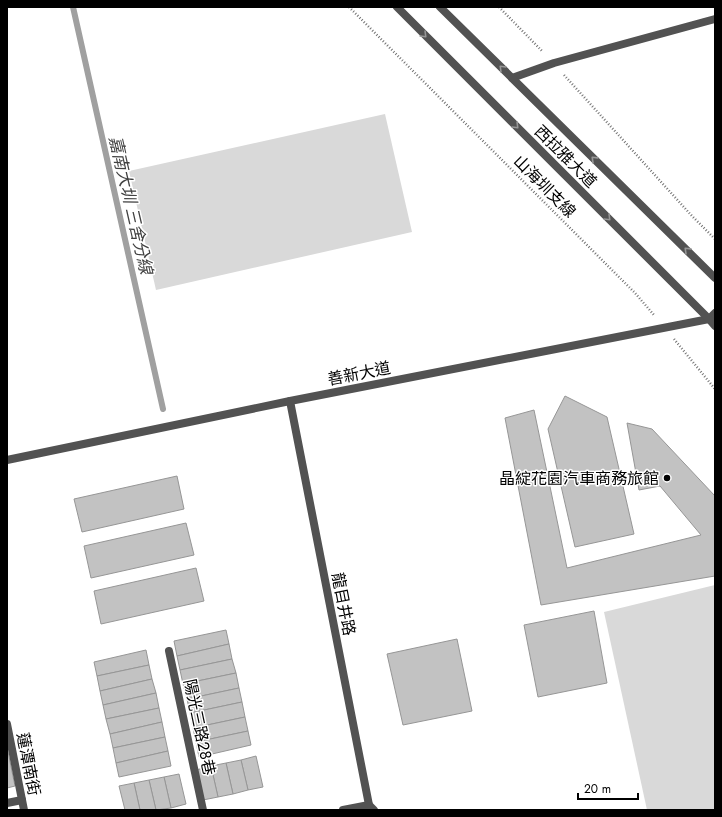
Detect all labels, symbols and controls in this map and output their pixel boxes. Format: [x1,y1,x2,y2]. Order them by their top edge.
one-way arrow [419,30,427,38]
one-way arrow [499,65,507,73]
street label: 西拉雅大道 [529,120,602,193]
one-way arrow [511,122,519,129]
water label: 嘉南大圳 三舍分線 [103,134,159,278]
street label: 山海圳支線 [508,150,581,223]
one-way arrow [591,156,599,164]
one-way arrow [603,213,611,221]
one-way arrow [684,247,692,255]
street label: 善新大道 [325,356,393,391]
place label: 晶綻花園汽車商務旅館 [499,467,659,490]
marker: 晶綻花園汽車商務旅館 [662,473,672,483]
street label: 龍目井路 [326,570,361,638]
street label: 陽光三路28巷 [178,677,221,777]
street label: 蓮潭南街 [11,730,46,798]
scale bar [578,775,638,801]
text: 20 m [584,780,611,798]

